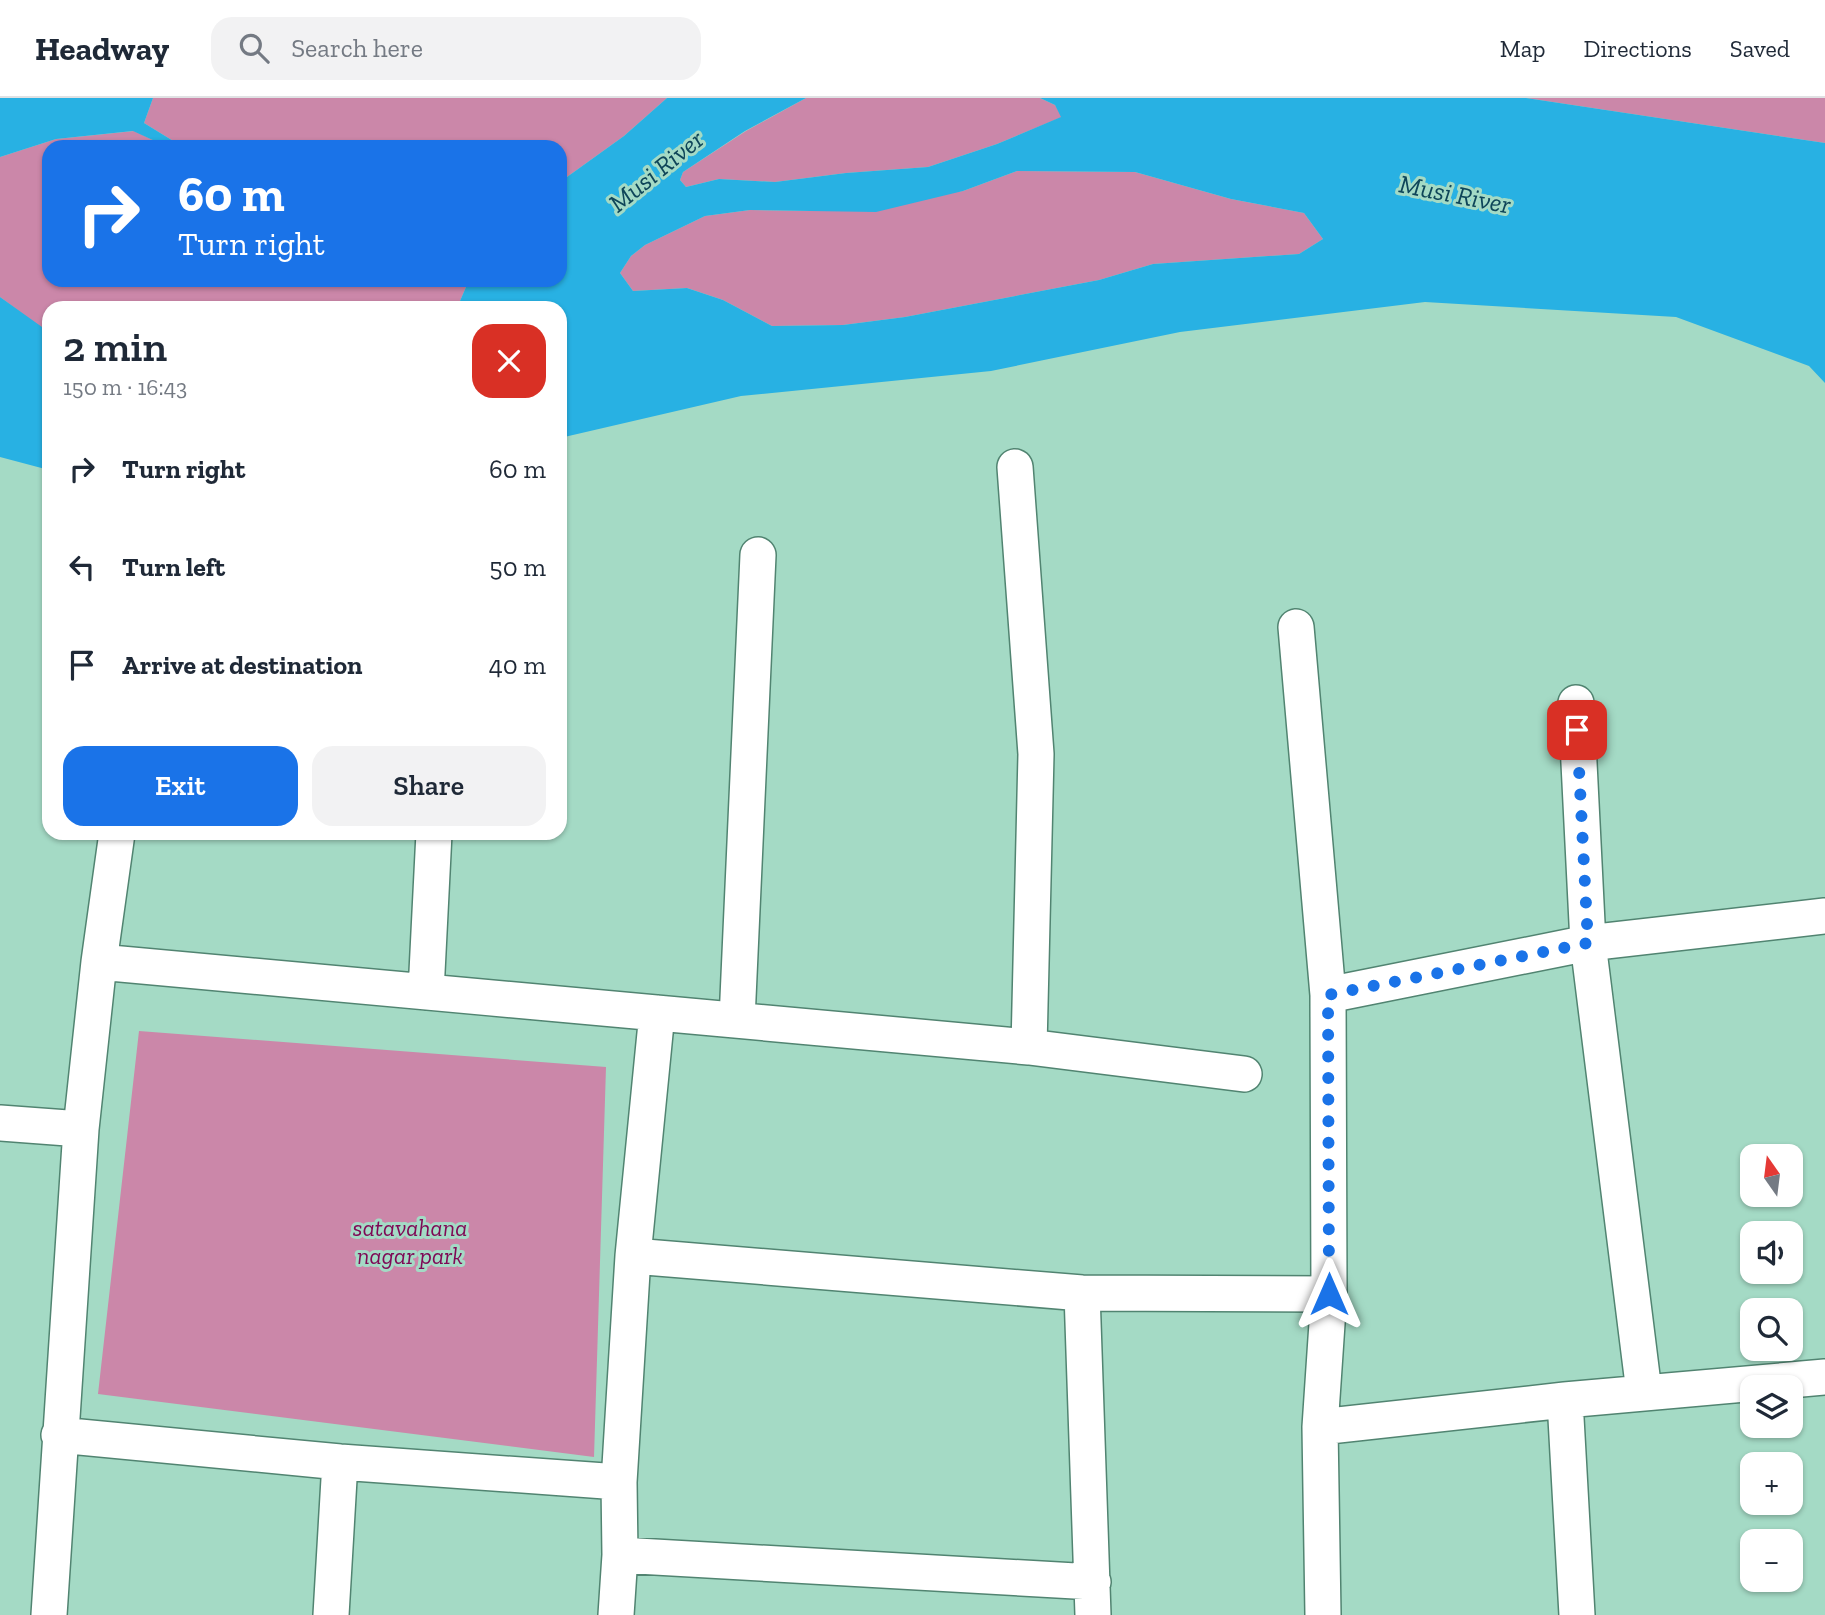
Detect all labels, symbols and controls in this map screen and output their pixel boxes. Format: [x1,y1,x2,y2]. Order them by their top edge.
search box [211,17,701,80]
text: Headway [35,29,169,68]
icon: search [235,29,273,67]
text: Search here [291,32,423,64]
text: Map [1500,34,1546,63]
text: Directions [1584,34,1692,63]
text: Saved [1730,34,1790,63]
water label: Musi River [602,123,710,219]
text: 60 m [178,165,285,224]
icon: right [63,168,154,259]
water label: Musi River [1396,168,1514,221]
text: Turn right [178,225,325,263]
text: 2 min [63,321,167,372]
button: close [472,324,546,398]
text: 150 m · 16:43 [63,373,187,401]
icon: right [63,450,101,488]
text: Turn right [122,453,245,485]
text: 60 m [489,453,546,485]
icon: left [63,548,101,586]
text: Turn left [122,551,225,583]
text: 50 m [489,551,546,583]
icon: arrive [63,646,101,684]
text: Arrive at destination [122,649,362,681]
text: 40 m [489,649,546,681]
pin [1547,700,1607,760]
icon: arrive [1558,711,1596,749]
button: Exit [63,746,298,826]
button: Share [312,746,546,826]
north arrow [1740,1144,1802,1208]
map controls [1740,1144,1803,1592]
park label: satavahana nagar park [353,1213,467,1270]
button: sound [1740,1221,1803,1284]
position arrow [1292,1257,1366,1331]
button: search [1740,1298,1803,1361]
button: layers [1740,1375,1803,1438]
button: + [1740,1452,1803,1515]
button: − [1740,1529,1803,1592]

